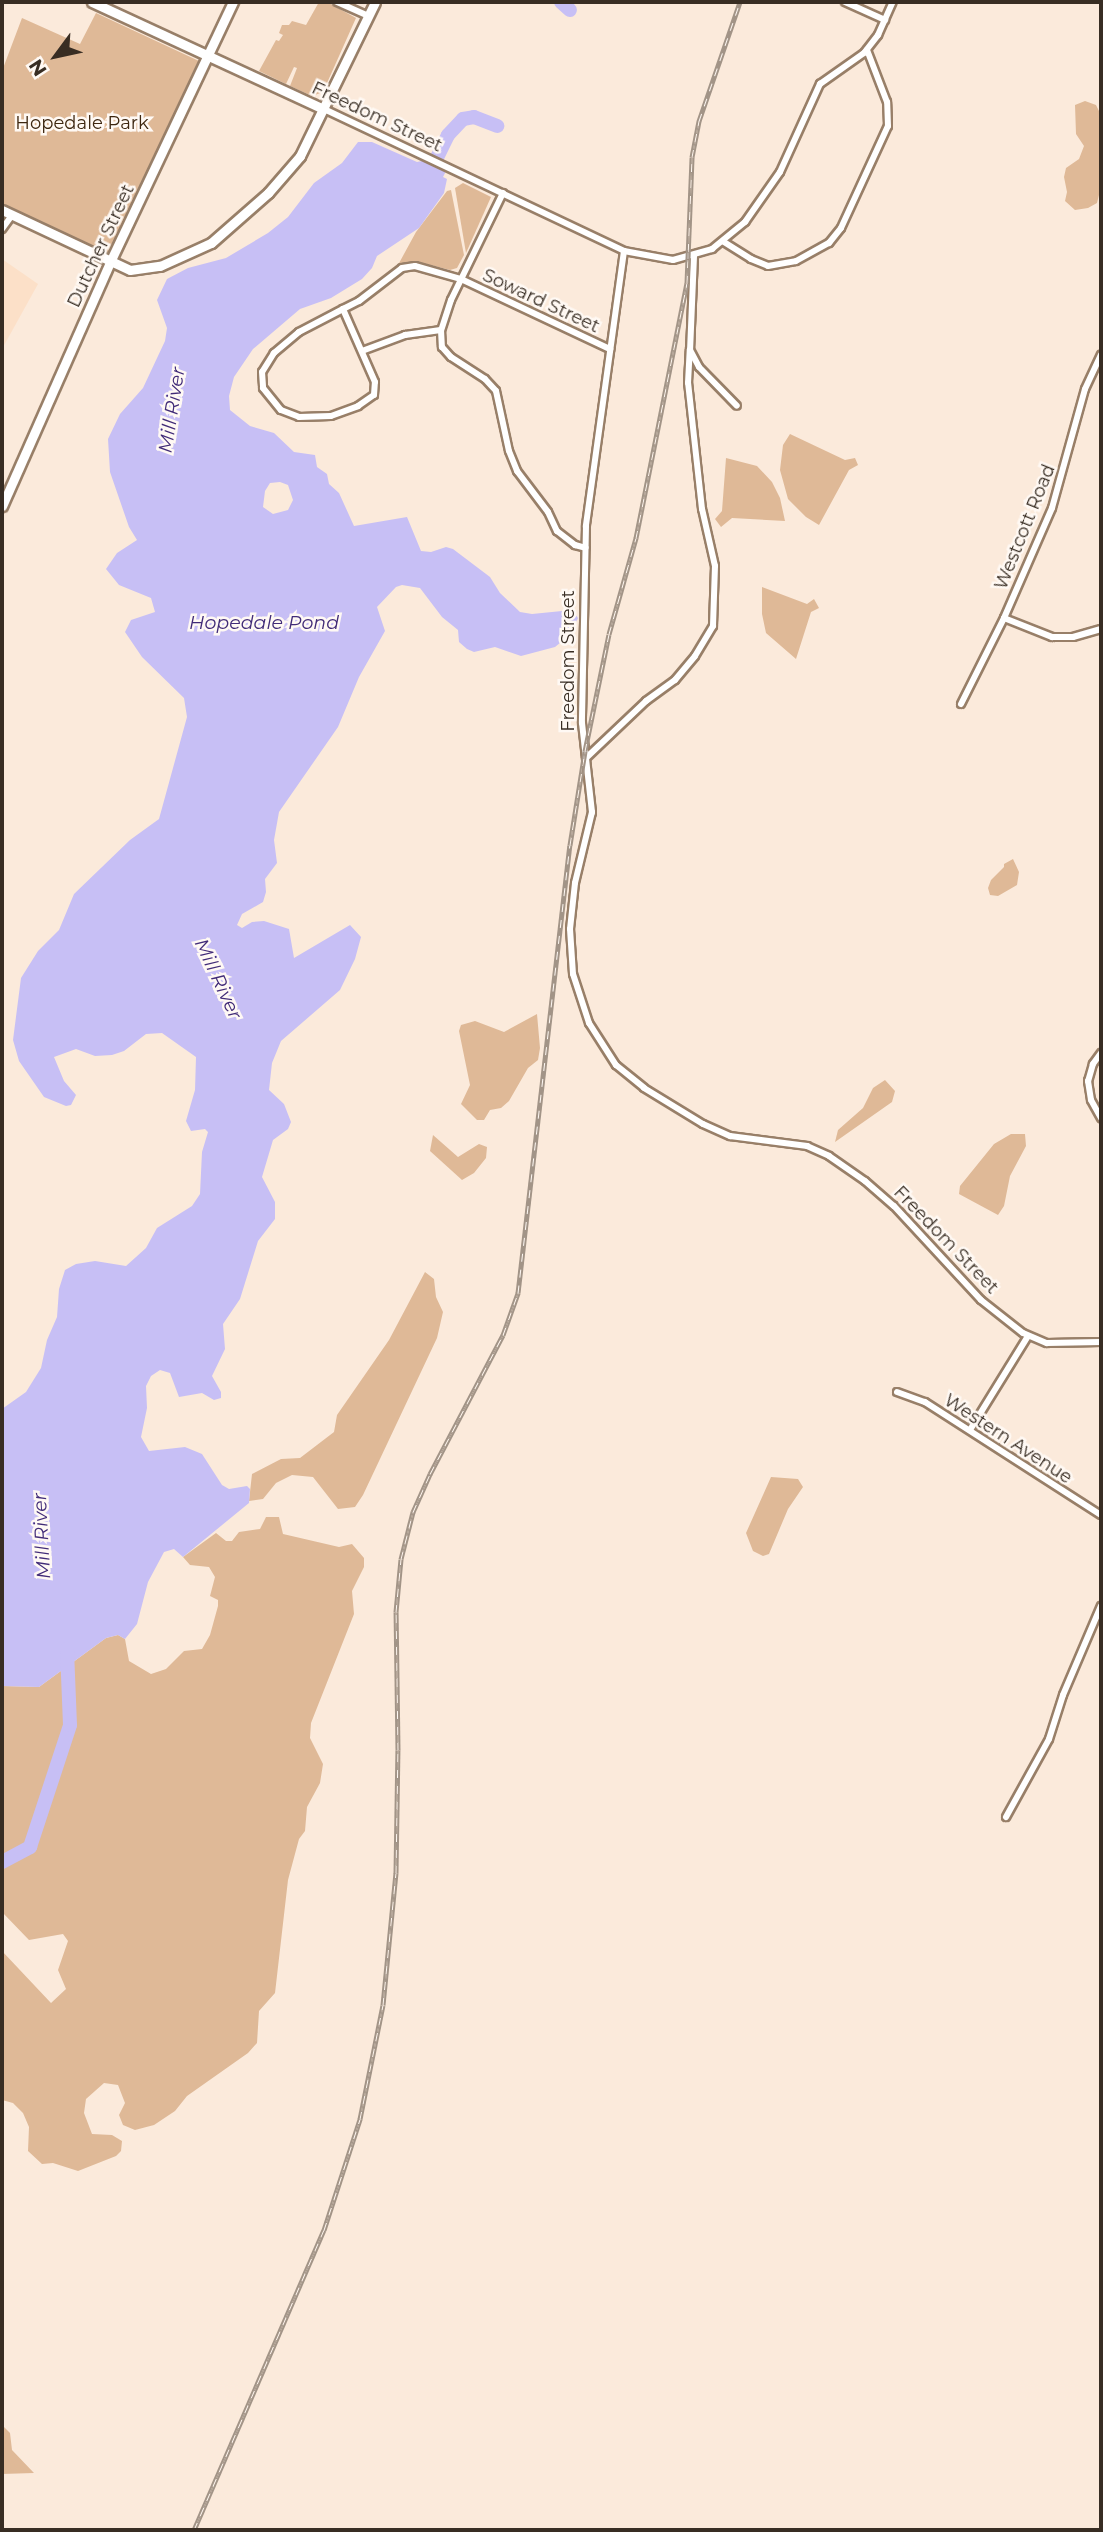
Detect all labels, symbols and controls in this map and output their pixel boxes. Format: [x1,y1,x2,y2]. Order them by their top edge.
north arrow [21,21,91,91]
text: N [24,55,52,80]
street label: Freedom Street [308,77,446,157]
park label: Hopedale Park [15,112,149,134]
street label: Dutcher Street [63,181,139,311]
street label: Soward Street [479,264,603,338]
water label: Mill River [154,366,190,454]
street label: Westcott Road [990,461,1060,593]
street label: Freedom Street [557,590,579,732]
water label: Hopedale Pond [189,612,339,634]
water label: Mill River [189,935,247,1023]
street label: Freedom Street [889,1182,1003,1298]
street label: Western Avenue [940,1390,1076,1488]
water label: Mill River [28,1492,56,1580]

